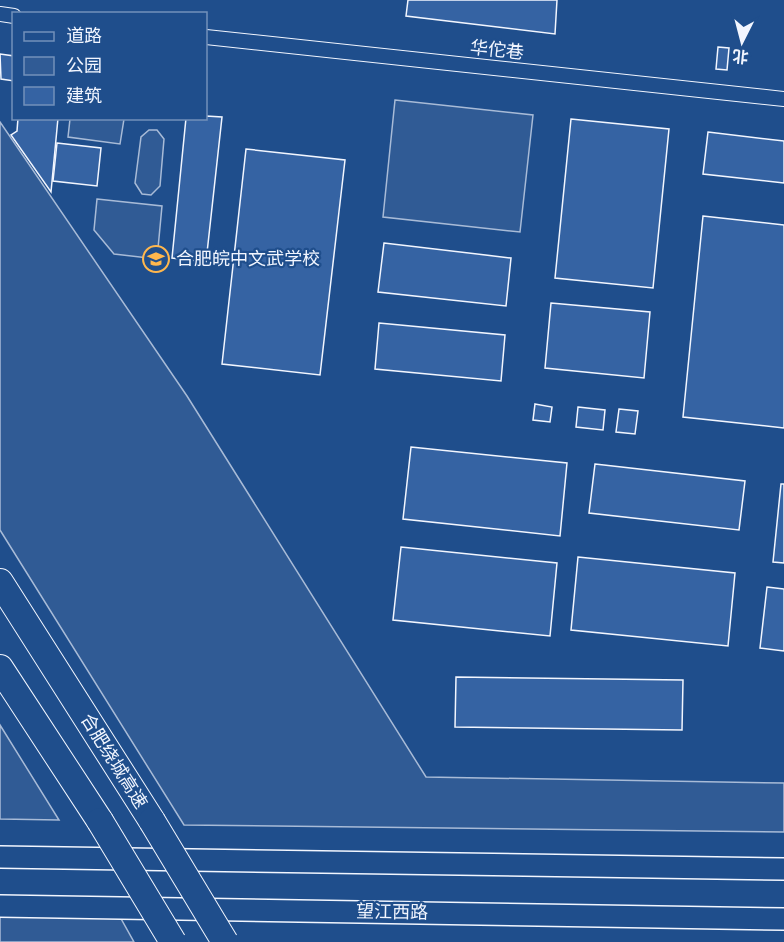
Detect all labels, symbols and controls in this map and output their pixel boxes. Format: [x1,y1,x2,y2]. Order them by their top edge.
legend [12,12,207,120]
north arrow [712,12,772,72]
text: 道路 [66,25,102,47]
street label: 华佗巷 [469,36,525,64]
text: 北 [732,46,749,67]
text: 公园 [66,55,102,77]
text: 建筑 [66,85,102,107]
school or university icon: 合肥皖中文武学校 [141,244,171,274]
place label: 合肥皖中文武学校 [176,248,320,270]
street label: 合肥绕城高速 [76,709,152,813]
street label: 望江西路 [356,900,428,924]

